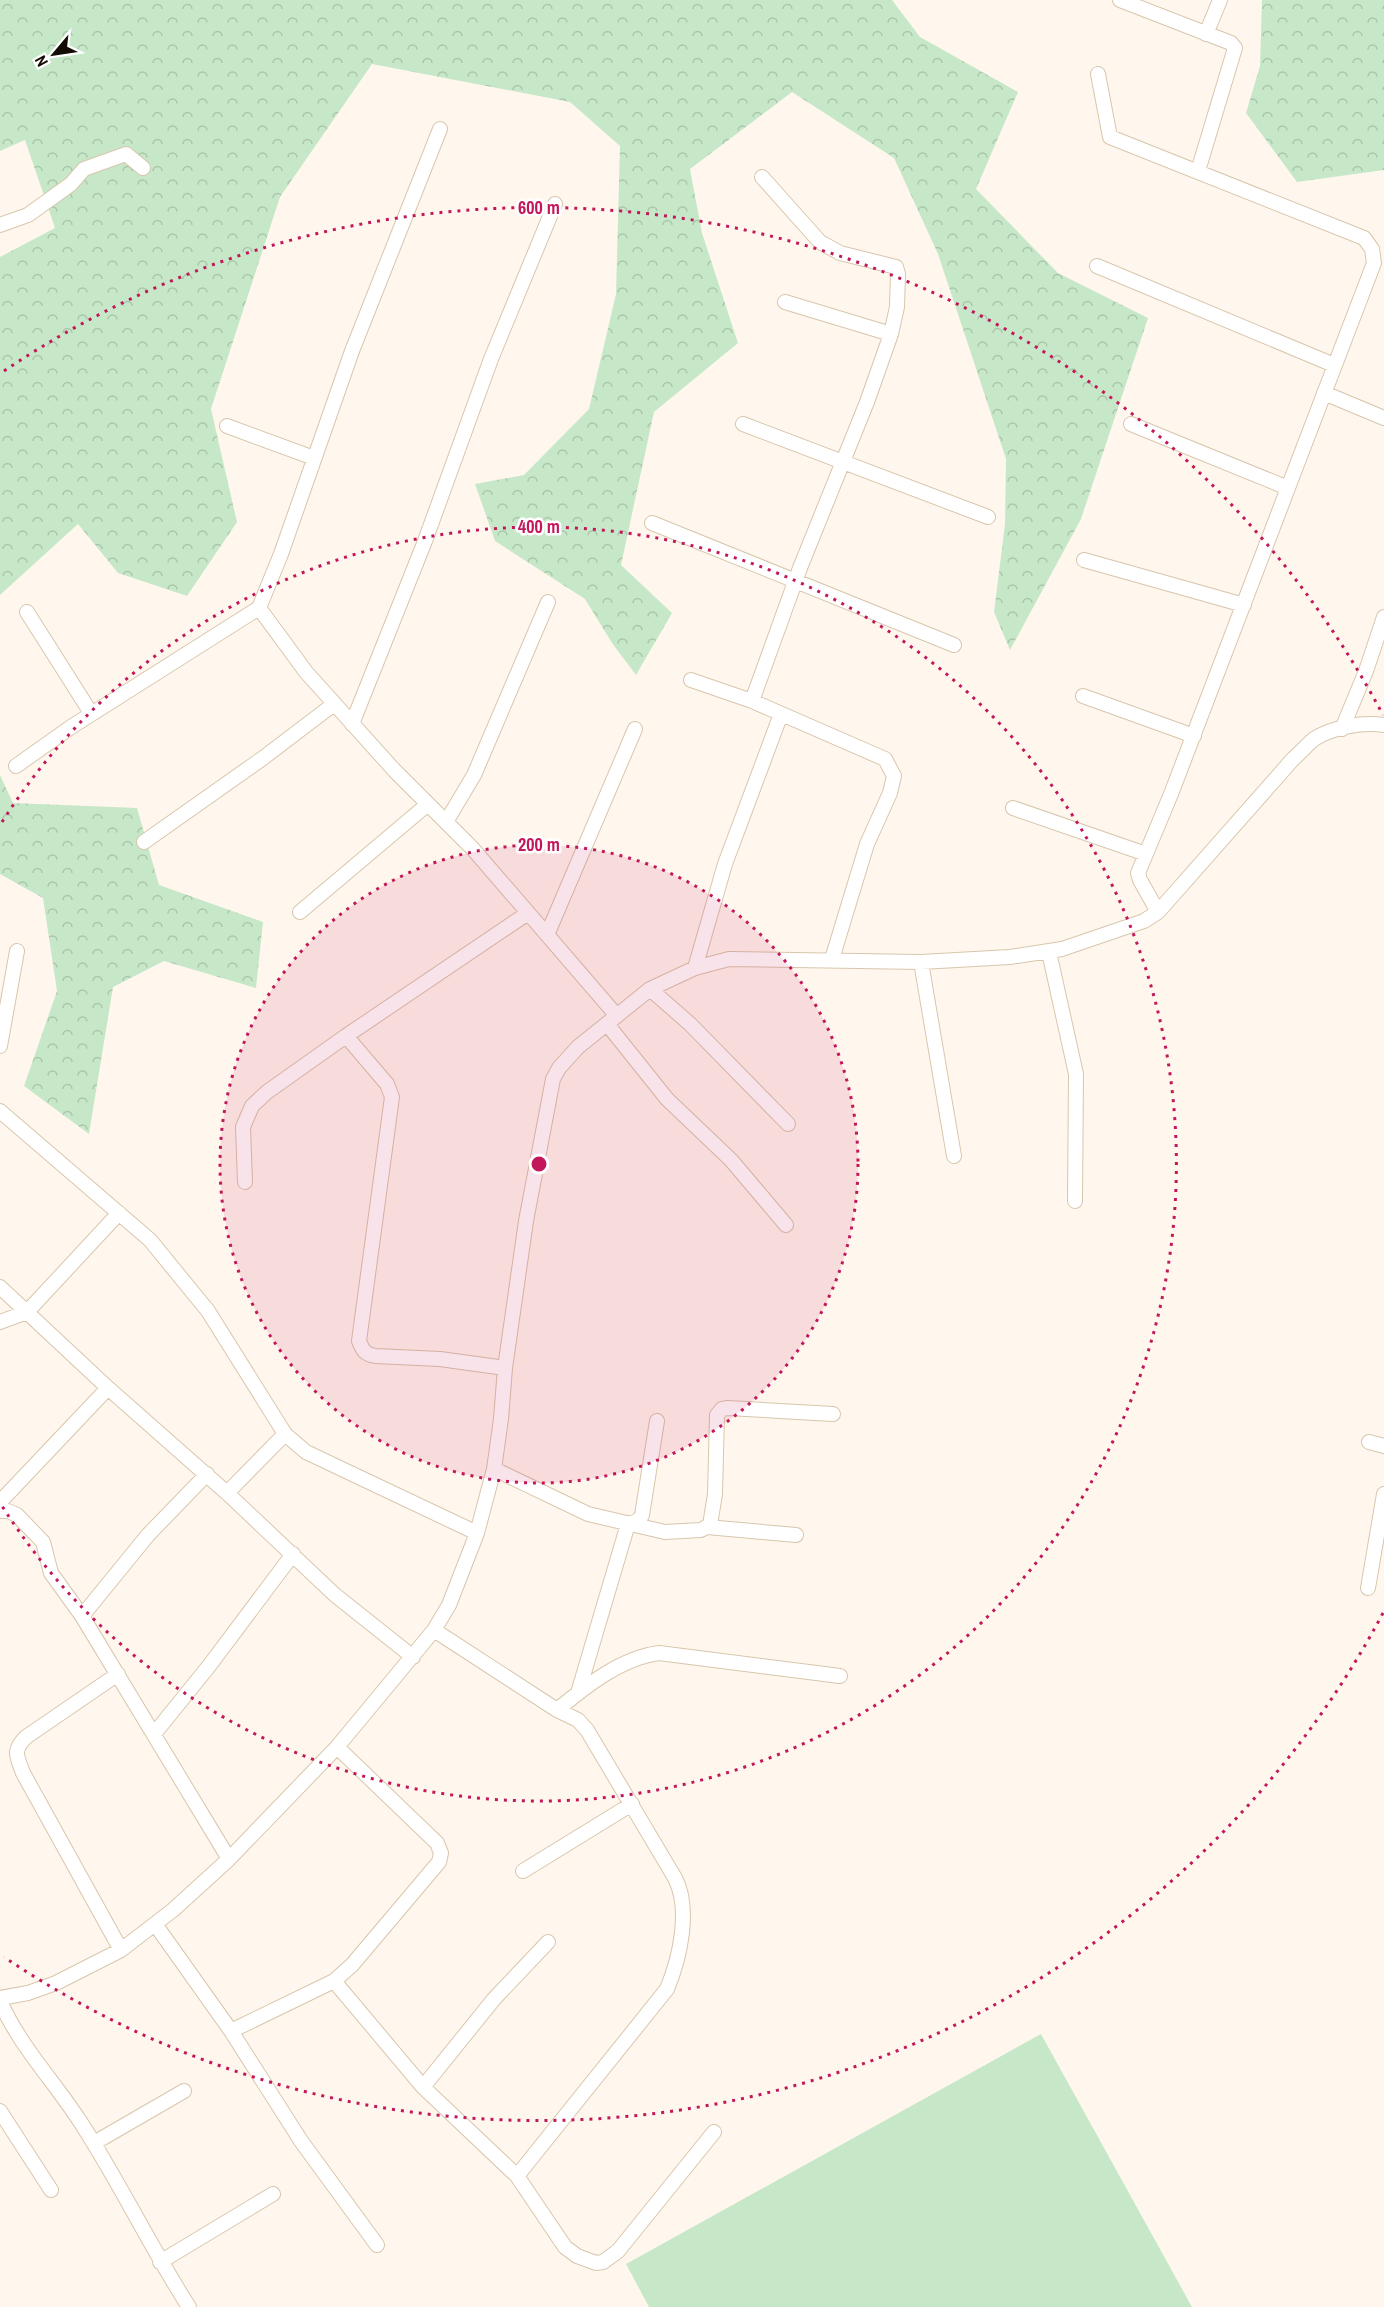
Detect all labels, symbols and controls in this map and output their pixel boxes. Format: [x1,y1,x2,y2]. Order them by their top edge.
north arrow [24,24,84,84]
text: N [29,52,53,71]
text: 600 m [518,195,560,220]
text: 400 m [518,514,560,539]
text: 200 m [518,832,560,857]
centre of rings [529,1154,549,1174]

